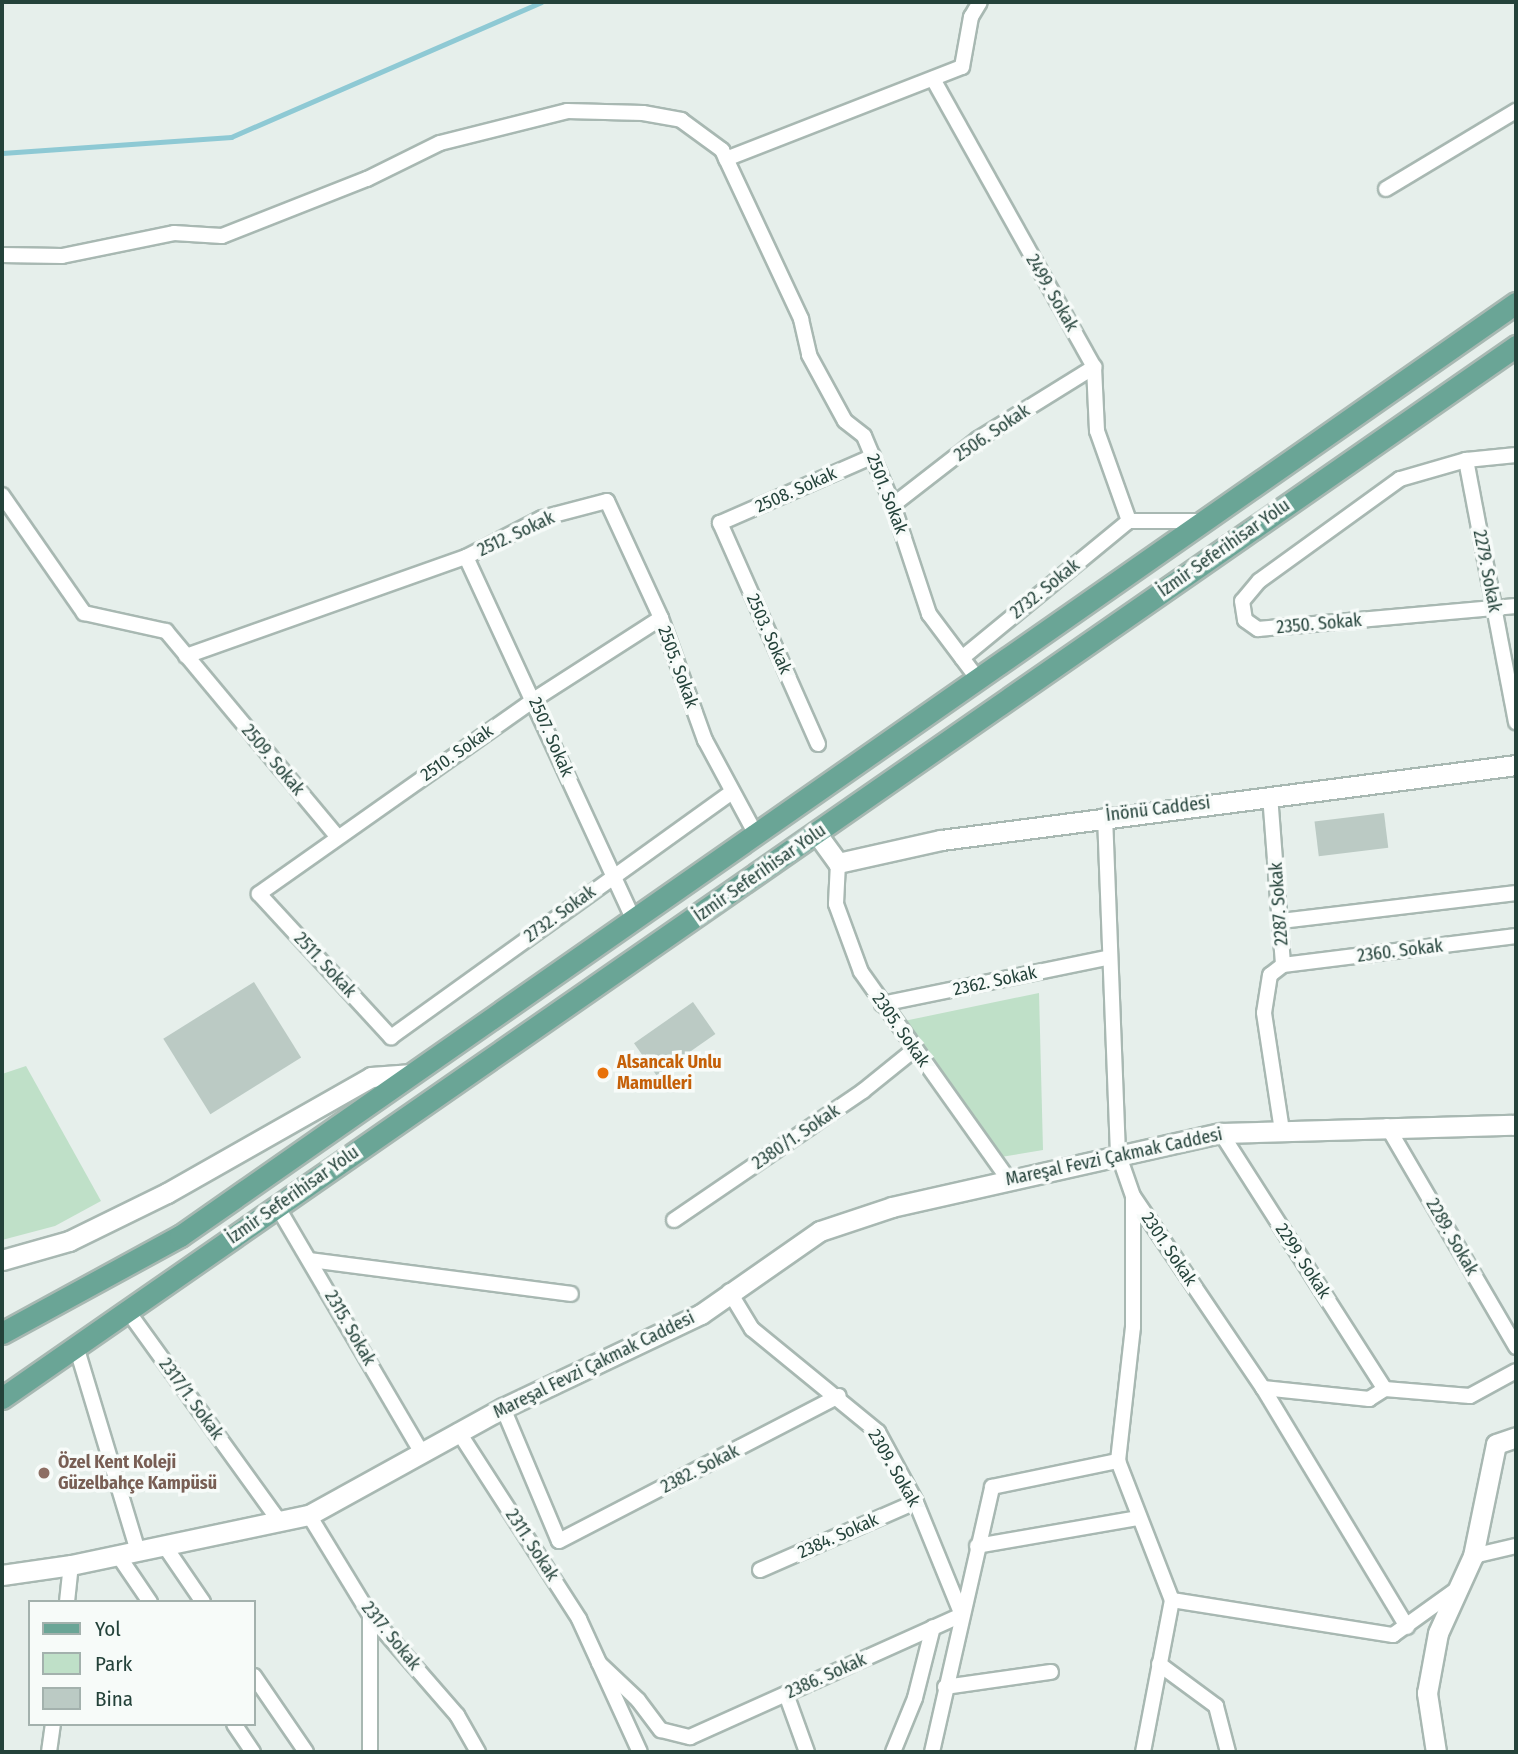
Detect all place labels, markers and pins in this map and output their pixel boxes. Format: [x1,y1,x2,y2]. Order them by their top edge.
place label: Alsancak Unlu Mamulleri [617,1052,722,1094]
marker: Alsancak Unlu Mamulleri [595,1065,611,1081]
place label: Özel Kent Koleji Güzelbahçe Kampüsü [58,1452,217,1494]
marker: Özel Kent Koleji Güzelbahçe Kampüsü [36,1465,52,1481]

